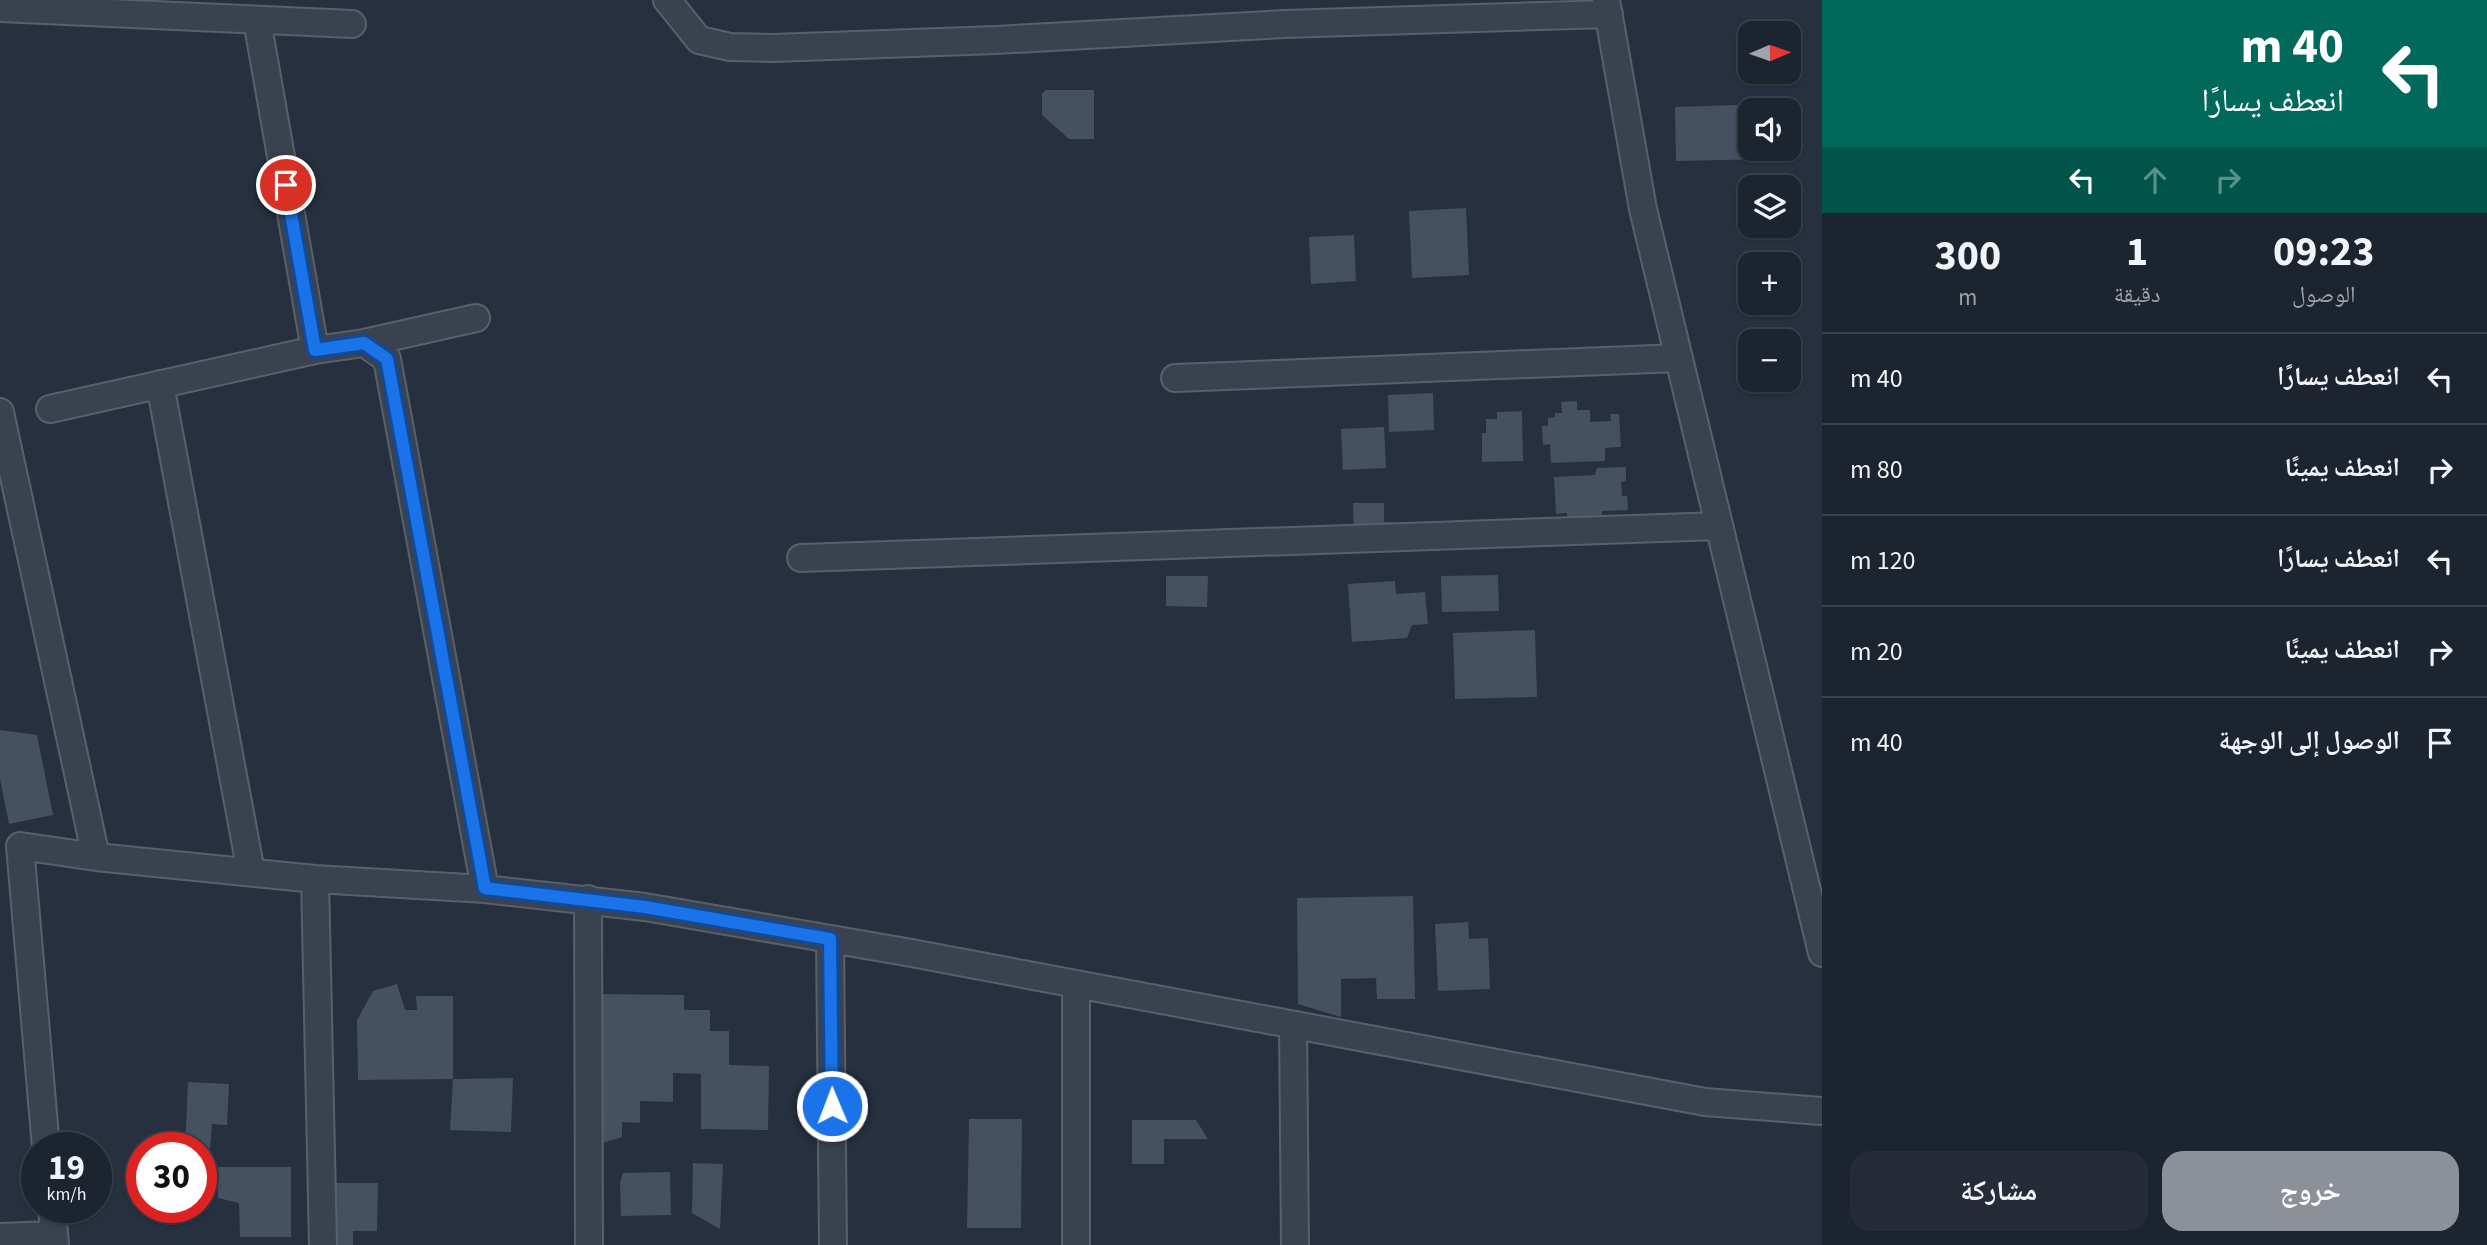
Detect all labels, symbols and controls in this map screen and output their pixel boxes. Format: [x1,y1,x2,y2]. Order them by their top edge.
text: 40 m [2240,12,2344,82]
north arrow [1738,21,1801,84]
map controls [1738,21,1801,392]
icon: left [2368,28,2459,119]
text: انعطف يسارًا [2201,78,2344,124]
button: sound [1738,98,1801,161]
pin [256,155,316,215]
icon: left [2063,161,2101,199]
icon: ahead [2136,161,2174,199]
icon: right [2209,161,2247,199]
icon: arrive [267,166,305,204]
button: layers [1738,175,1801,238]
text: 1 [2126,222,2148,282]
text: 09:23 [2273,222,2374,282]
text: 300 [1935,226,2001,286]
button: + [1738,252,1801,315]
text: دقيقة [2114,278,2161,311]
text: الوصول [2292,278,2356,311]
text: m [1958,281,1977,314]
button: − [1738,329,1801,392]
text: انعطف يسارًا [2277,358,2400,395]
text: 40 m [1850,360,1903,397]
icon: left [2421,360,2459,398]
text: انعطف يمينًا [2285,449,2400,486]
text: 80 m [1850,451,1903,488]
icon: right [2421,451,2459,489]
text: انعطف يسارًا [2277,540,2400,577]
text: 120 m [1850,542,1916,579]
icon: left [2421,542,2459,580]
text: انعطف يمينًا [2285,631,2400,668]
text: 20 m [1850,633,1903,670]
icon: right [2421,633,2459,671]
text: الوصول إلى الوجهة [2219,722,2400,759]
text: 40 m [1850,724,1903,761]
icon: arrive [2421,724,2459,762]
position arrow [795,1069,869,1143]
speed limit sign: 30 [126,1132,217,1223]
text: 19 [48,1143,85,1193]
button: مشاركة [1850,1151,2148,1231]
button: خروج [2162,1151,2459,1231]
text: km/h [47,1182,86,1207]

